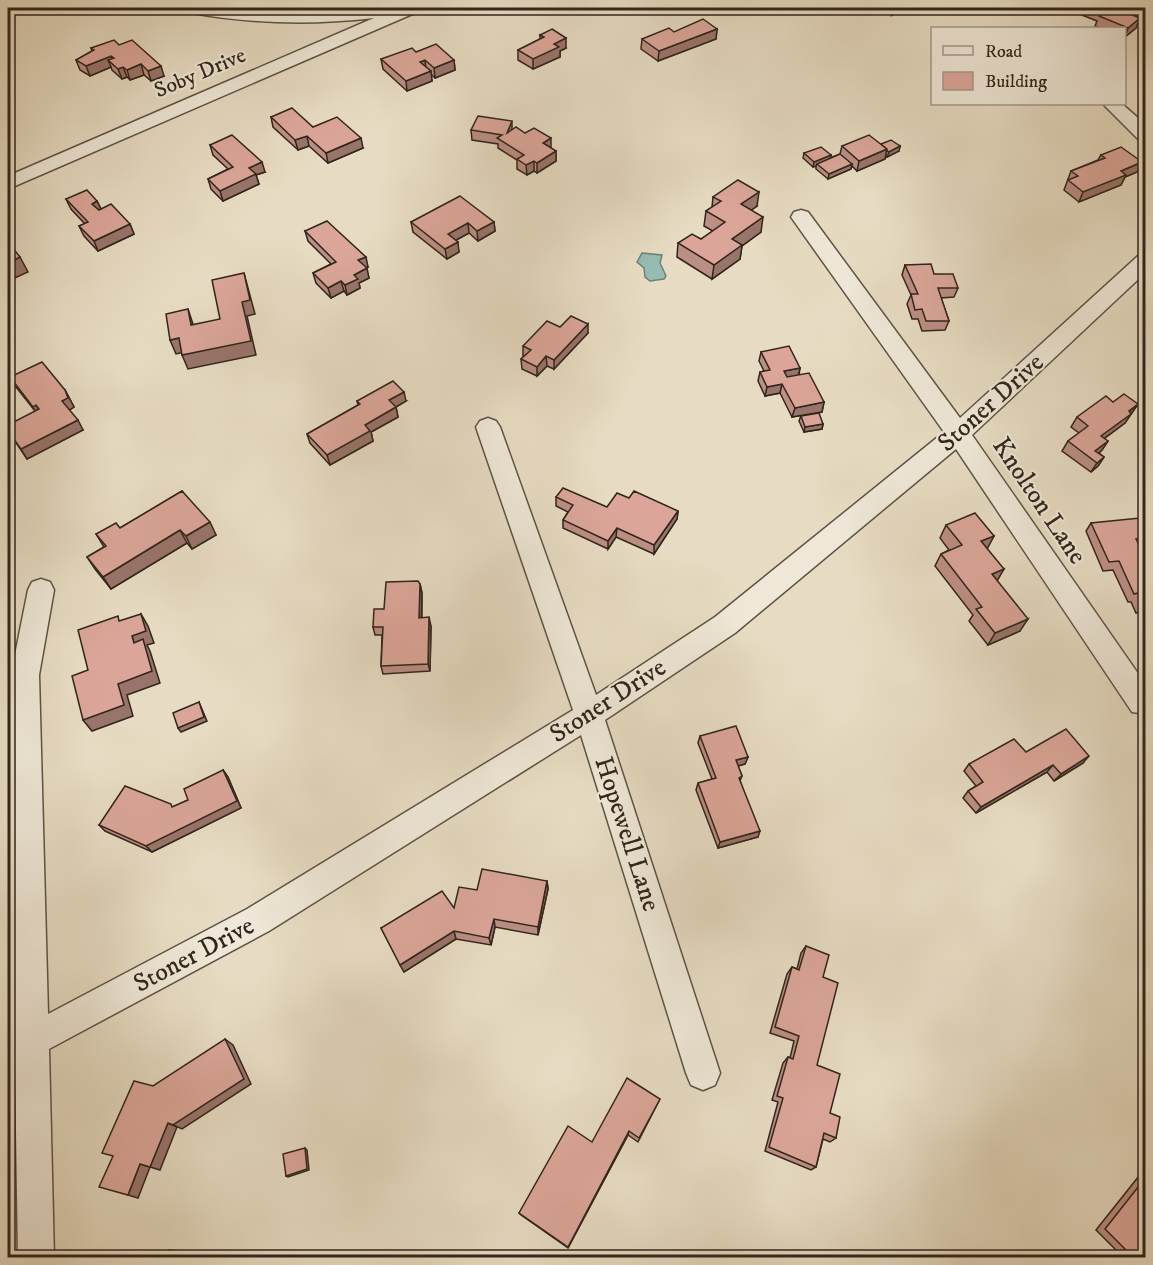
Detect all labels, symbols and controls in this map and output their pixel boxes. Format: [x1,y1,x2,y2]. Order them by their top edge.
legend [931,27,1126,105]
text: Road [985,41,1022,63]
street label: Soby Drive [150,42,250,104]
text: Building [985,71,1047,93]
street label: Stoner Drive [931,347,1051,459]
street label: Knolton Lane [984,431,1094,571]
street label: Stoner Drive [544,651,672,751]
street label: Hopewell Lane [587,753,667,915]
street label: Stoner Drive [128,909,260,1001]

